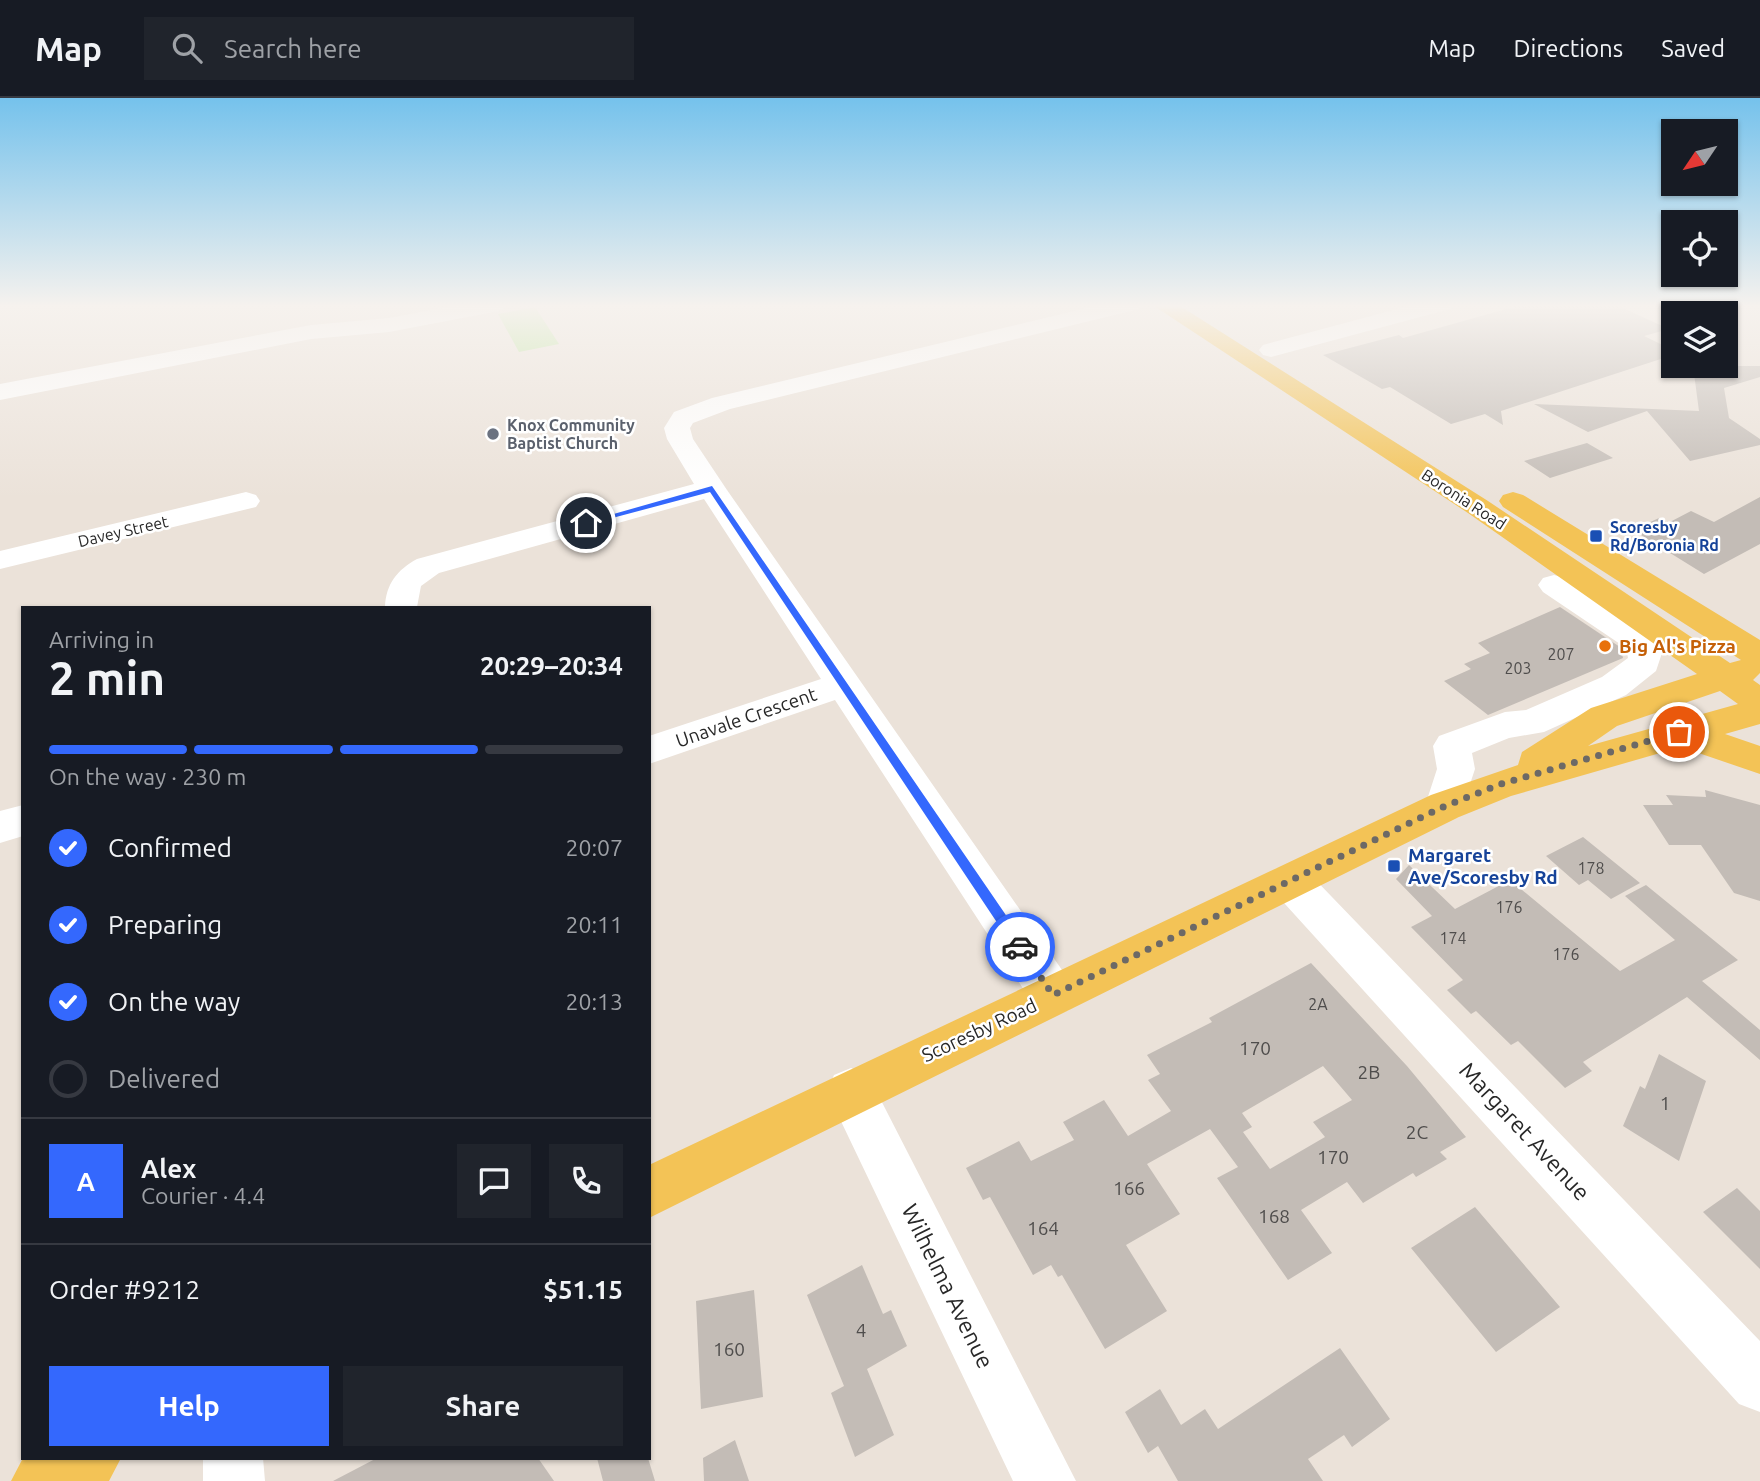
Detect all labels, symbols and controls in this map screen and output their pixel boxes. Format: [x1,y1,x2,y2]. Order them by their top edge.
search box [144,17,634,80]
icon: search [168,29,206,67]
text: Map [35,30,102,67]
text: Search here [224,34,362,63]
text: Map [1428,35,1475,62]
text: Directions [1513,35,1623,62]
text: Saved [1661,35,1725,62]
north arrow [1661,119,1738,196]
map controls [1661,119,1738,378]
button: locate [1661,210,1738,287]
button: layers [1661,301,1738,378]
place label: Knox Community Baptist Church [507,416,635,452]
marker: Knox Community Baptist Church [485,426,501,442]
street label: Boronia Road [1419,465,1509,533]
pin [556,493,616,553]
icon: home [567,504,605,542]
street label: Davey Street [76,512,171,550]
place label: Scoresby Rd/Boronia Rd [1610,518,1719,554]
marker: Scoresby Rd/Boronia Rd [1588,528,1604,544]
text: Arriving in [49,627,154,652]
place label: Big Al's Pizza [1619,635,1736,657]
marker: Big Al's Pizza [1597,638,1613,654]
house number: 207 [1547,645,1575,663]
text: 20:29–20:34 [480,651,623,680]
text: 2 min [49,652,165,704]
house number: 203 [1504,659,1532,677]
street label: Unavale Crescent [673,682,820,751]
pin [1649,702,1709,762]
icon: bag [1660,713,1698,751]
text: On the way · 230 m [49,764,246,789]
icon: check [49,829,87,867]
text: Confirmed [108,833,232,862]
text: 20:07 [565,835,623,860]
place label: Margaret Ave/Scoresby Rd [1408,844,1558,888]
marker: Margaret Ave/Scoresby Rd [1386,858,1402,874]
house number: 178 [1577,859,1605,877]
house number: 176 [1495,898,1523,916]
icon: check [49,906,87,944]
text: Preparing [108,910,222,939]
text: 20:11 [565,912,623,937]
courier [985,912,1055,982]
icon: car [1001,928,1039,966]
house number: 174 [1439,929,1467,947]
house number: 176 [1552,945,1580,963]
icon: check [49,983,87,1021]
text: On the way [108,987,240,1016]
text: 20:13 [565,989,623,1014]
street label: Scoresby Road [918,994,1040,1066]
house number: 2A [1308,995,1328,1013]
house number: 170 [1239,1037,1271,1059]
street label: Margaret Avenue [1455,1057,1595,1205]
house number: 2B [1358,1061,1380,1083]
text: Delivered [108,1064,220,1093]
house number: 1 [1660,1092,1670,1114]
house number: 2C [1406,1121,1429,1143]
button: chat [457,1144,531,1218]
button: phone [549,1144,623,1218]
house number: 170 [1317,1146,1349,1168]
text: Alex [141,1154,196,1183]
text: A [77,1167,95,1196]
house number: 166 [1113,1177,1145,1199]
text: Courier · 4.4 [141,1183,265,1208]
street label: Wilhelma Avenue [897,1200,999,1372]
house number: 168 [1258,1205,1290,1227]
house number: 164 [1027,1217,1059,1239]
text: Order #9212 [49,1275,200,1304]
text: $51.15 [543,1275,623,1304]
house number: 4 [856,1319,866,1341]
house number: 160 [713,1338,745,1360]
button: Help [49,1366,329,1446]
button: Share [343,1366,623,1446]

